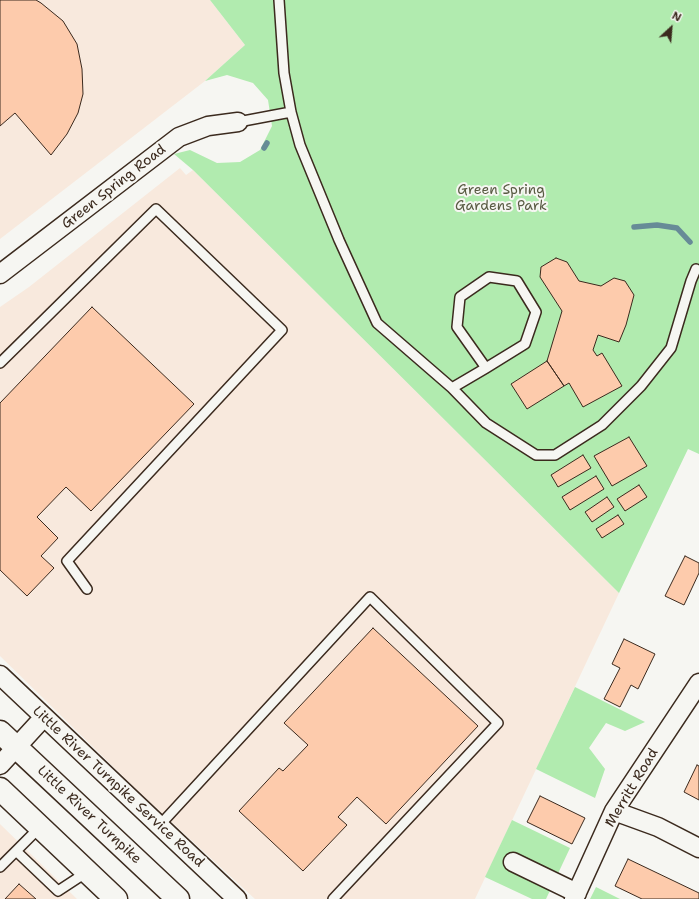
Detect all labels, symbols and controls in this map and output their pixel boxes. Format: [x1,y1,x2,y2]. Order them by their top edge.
north arrow [651,8,691,48]
text: N [669,8,684,25]
street label: Green Spring Road [59,141,169,233]
park label: Green Spring Gardens Park [455,182,547,214]
street label: Little River Turnpike Service Road [29,703,207,871]
street label: Merritt Road [602,746,662,830]
street label: Little River Turnpike [33,762,145,868]

